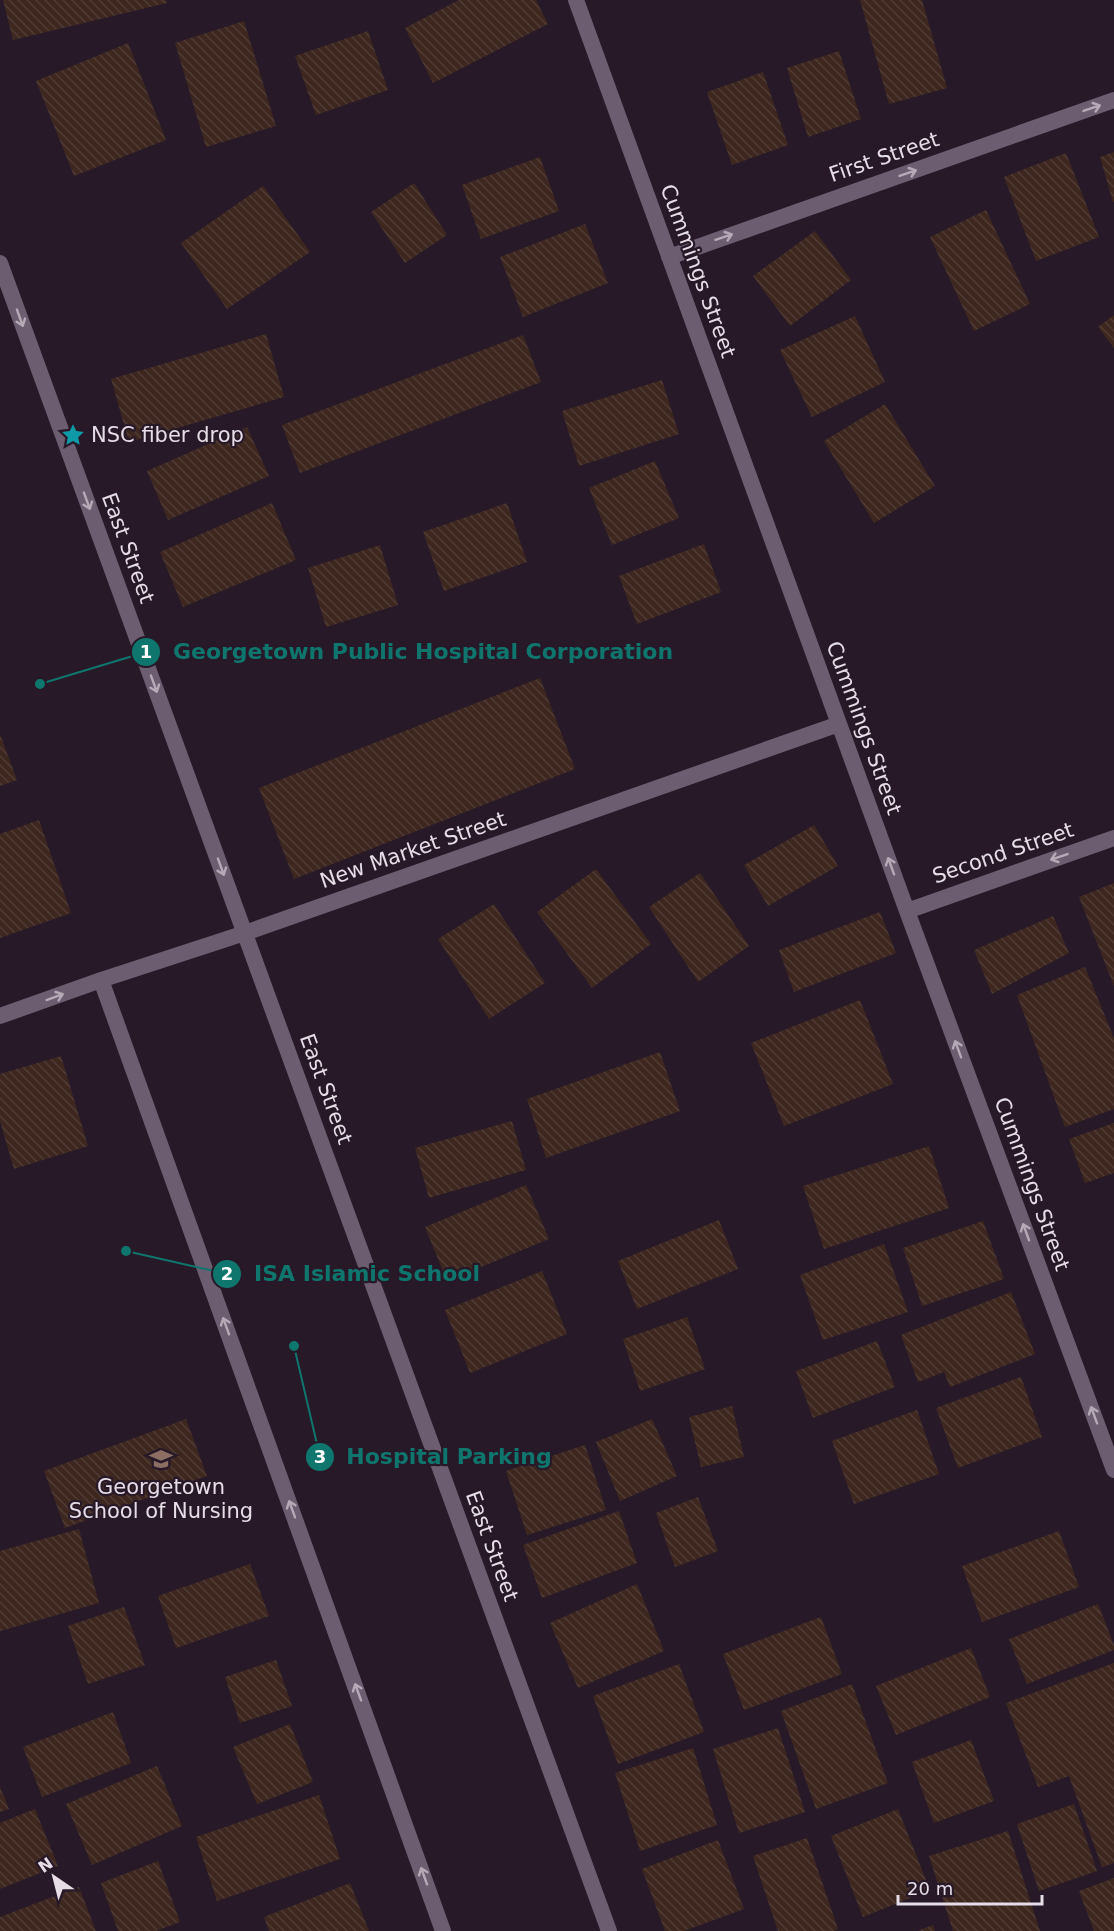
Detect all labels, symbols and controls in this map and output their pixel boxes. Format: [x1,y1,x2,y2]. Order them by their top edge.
one-way arrow [1082,102,1101,113]
street label: First Street [826,127,942,187]
one-way arrow [898,166,917,177]
street label: Cummings Street [655,181,741,361]
one-way arrow [714,231,733,242]
one-way arrow [15,308,26,327]
place icon: NSC fiber drop [60,422,86,448]
place label: NSC fiber drop [91,423,244,447]
street label: East Street [97,489,159,607]
one-way arrow [82,491,93,510]
callout: Georgetown Public Hospital Corporation [131,632,685,672]
street label: Cummings Street [821,638,907,818]
text: Georgetown Public Hospital Corporation [173,639,673,664]
text: 1 [140,641,152,662]
one-way arrow [149,674,160,693]
street label: New Market Street [317,807,509,893]
street label: Second Street [929,818,1077,888]
one-way arrow [1050,852,1069,863]
one-way arrow [216,857,227,876]
one-way arrow [884,857,895,876]
one-way arrow [45,990,64,1001]
street label: East Street [295,1030,357,1148]
one-way arrow [952,1040,963,1059]
street label: Cummings Street [989,1094,1075,1274]
one-way arrow [1020,1223,1031,1242]
callout: ISA Islamic School [212,1254,492,1294]
text: ISA Islamic School [254,1261,480,1286]
text: 2 [221,1263,233,1284]
one-way arrow [219,1317,230,1335]
one-way arrow [1087,1406,1098,1425]
callout: Hospital Parking [305,1437,564,1477]
text: Hospital Parking [346,1444,552,1469]
school or university icon: Georgetown School of Nursing [148,1446,174,1472]
text: 3 [314,1446,326,1467]
place label: Georgetown School of Nursing [69,1475,253,1523]
street label: East Street [461,1487,523,1605]
one-way arrow [285,1500,296,1519]
one-way arrow [351,1684,362,1702]
north arrow [24,1847,84,1907]
text: N [35,1854,57,1877]
one-way arrow [417,1867,428,1886]
scale bar [898,1868,1042,1906]
text: 20 m [907,1878,953,1899]

